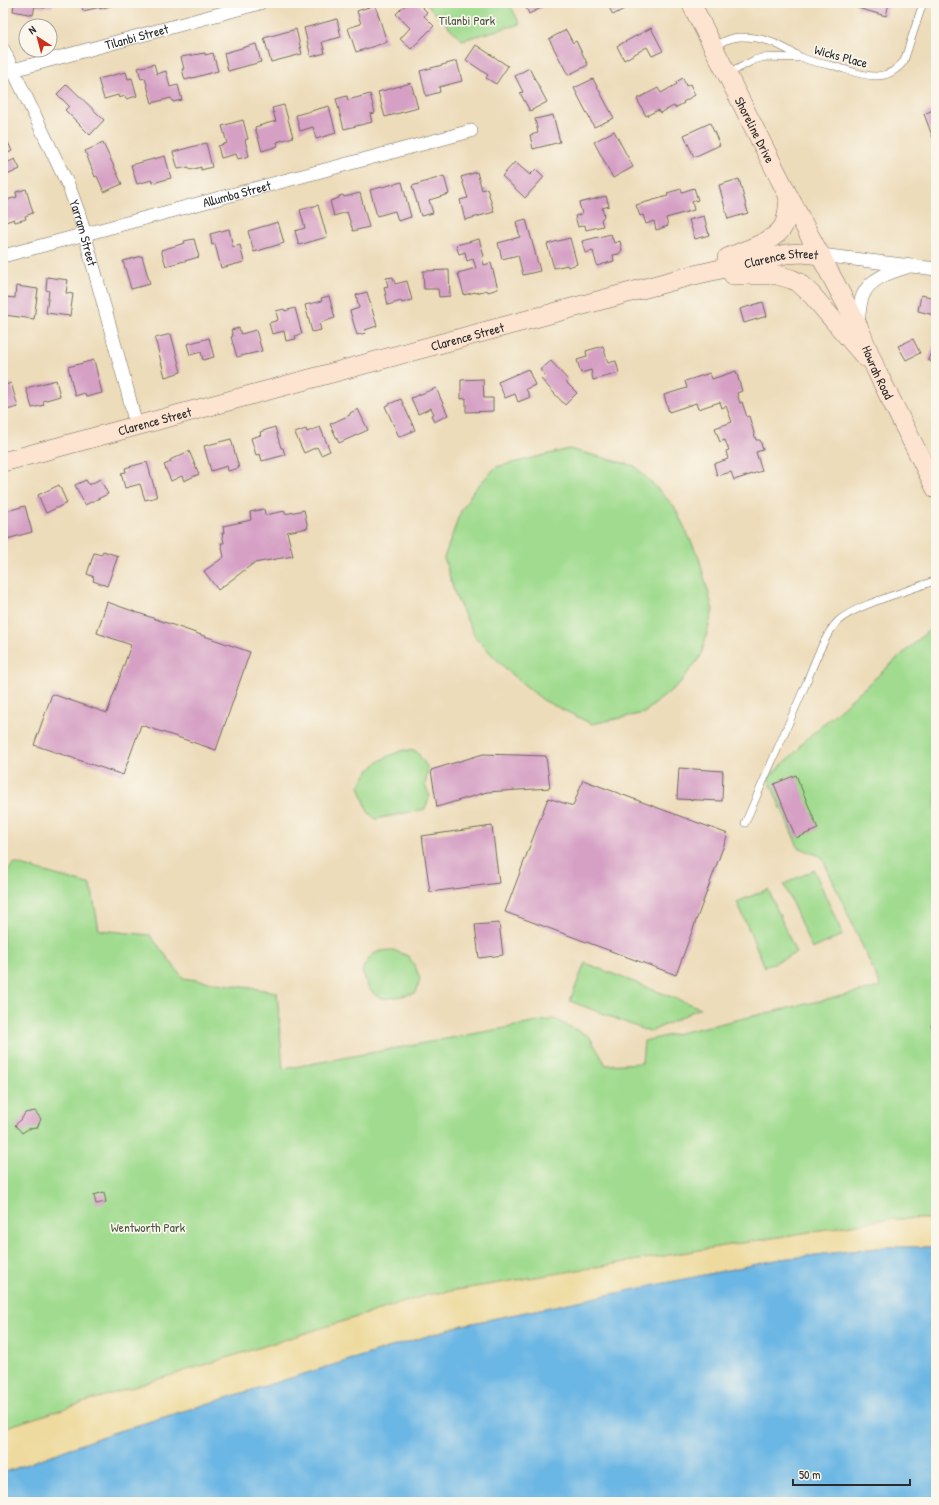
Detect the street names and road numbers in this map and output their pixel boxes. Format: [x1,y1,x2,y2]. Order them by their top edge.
street label: Tilanbi Street [103,19,171,54]
street label: Wicks Place [812,40,870,72]
street label: Shoreline Drive [731,94,779,166]
street label: Allumba Street [201,176,273,211]
street label: Yarram Street [65,197,102,268]
street label: Clarence Street [742,244,820,272]
street label: Clarence Street [429,318,507,355]
street label: Howrah Road [858,343,898,402]
street label: Clarence Street [116,402,194,440]

